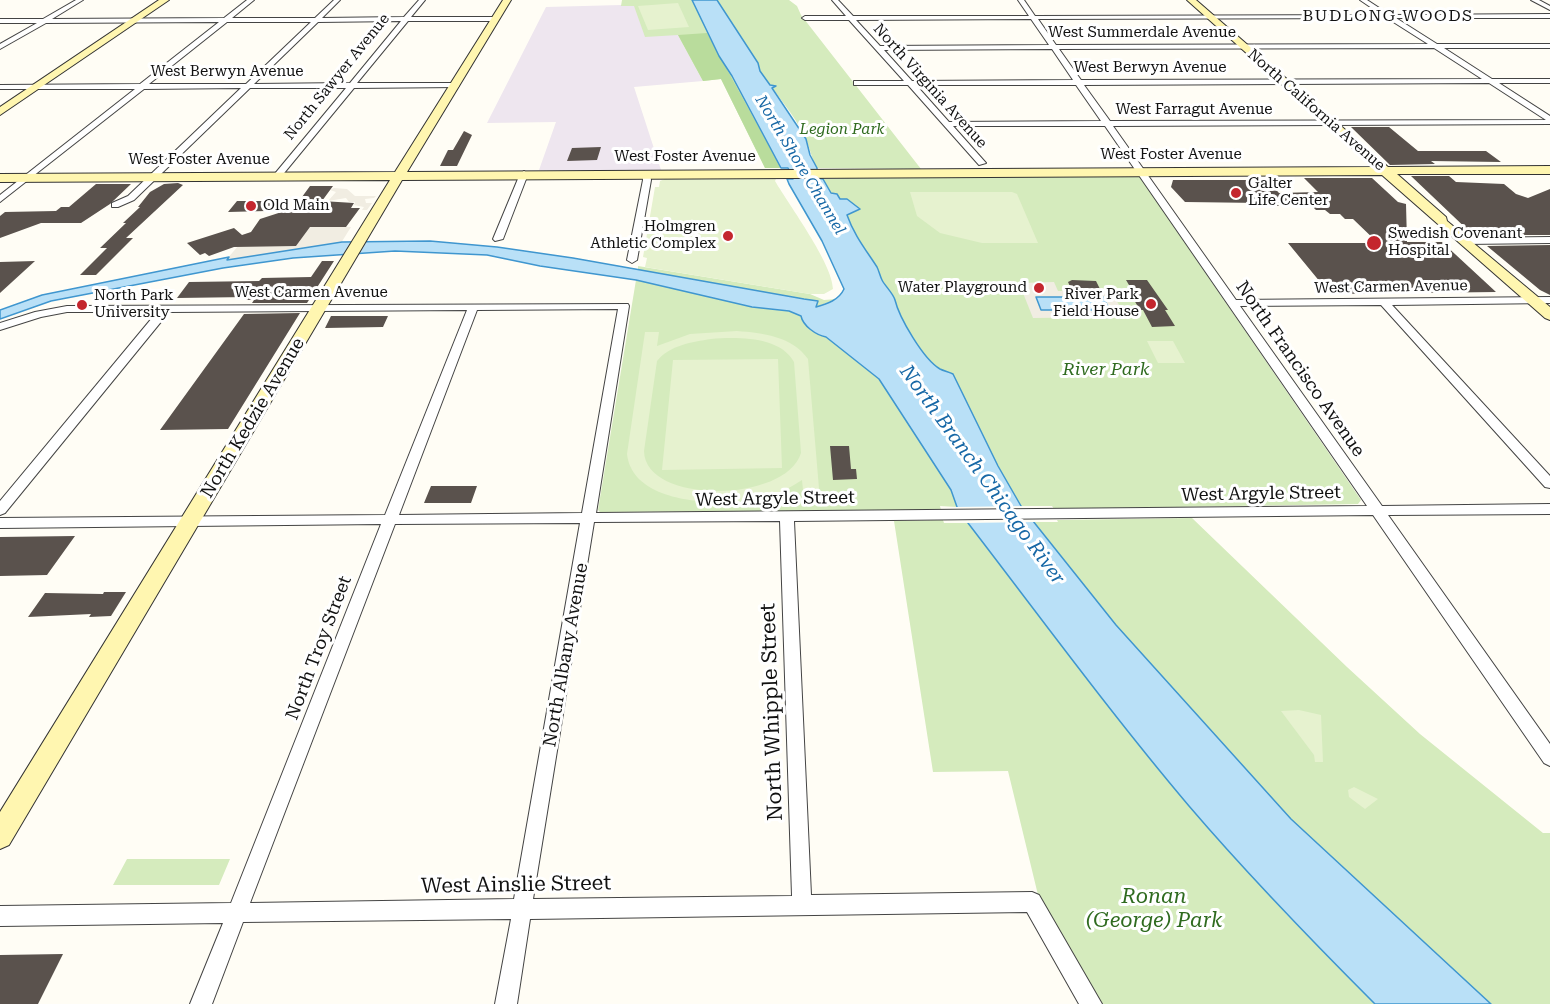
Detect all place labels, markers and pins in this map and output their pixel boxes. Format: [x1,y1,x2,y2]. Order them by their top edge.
place label: Galter Life Center [1248,175,1328,210]
marker: Galter Life Center [1229,186,1243,200]
place label: Old Main [263,197,330,215]
marker: Old Main [244,199,258,213]
place label: Holmgren Athletic Complex [590,218,716,253]
place label: Swedish Covenant Hospital [1388,225,1522,260]
marker: Holmgren Athletic Complex [721,229,735,243]
marker: Swedish Covenant Hospital [1365,234,1383,252]
place label: Water Playground [898,279,1027,297]
marker: Water Playground [1032,281,1046,295]
place label: River Park Field House [1053,286,1139,321]
place label: North Park University [94,287,174,322]
marker: River Park Field House [1144,297,1158,311]
marker: North Park University [75,298,89,312]

